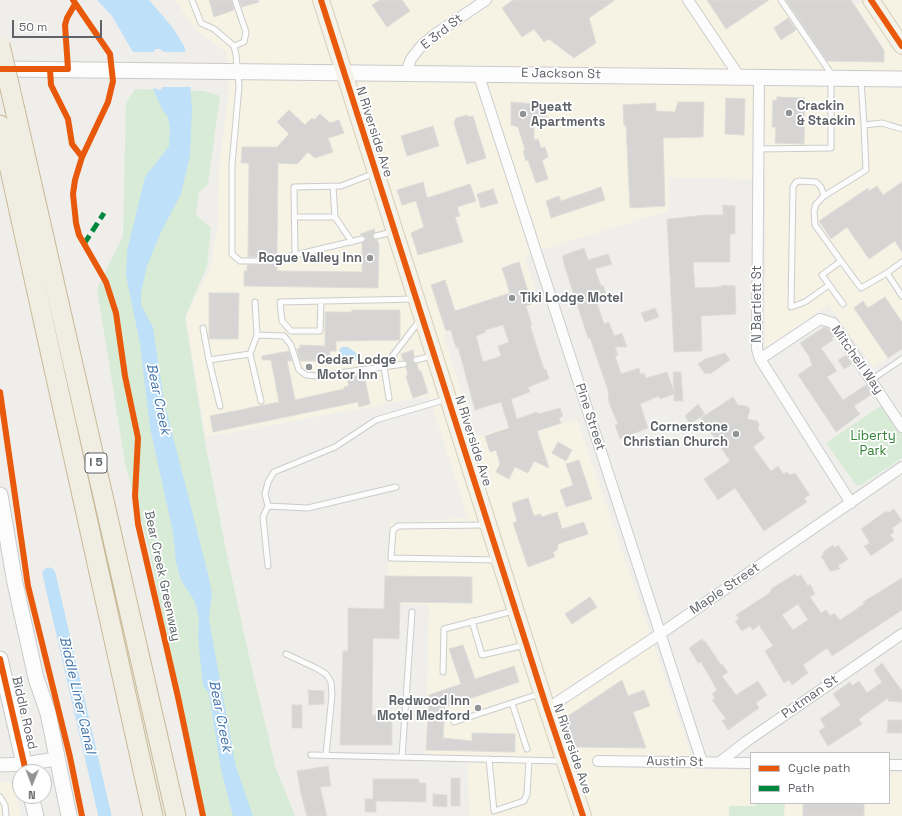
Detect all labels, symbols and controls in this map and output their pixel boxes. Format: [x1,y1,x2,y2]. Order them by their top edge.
street label: E 3rd St [418,11,466,53]
scale bar [14,12,104,38]
text: 50 m [19,19,47,35]
street label: E Jackson St [521,66,601,82]
street label: N Riverside Ave [352,85,396,179]
place label: Crackin & Stackin [797,98,856,129]
place label: Pyeatt Apartments [531,99,605,130]
marker: Crackin & Stackin [784,108,794,118]
marker: Pyeatt Apartments [518,109,528,119]
place label: Rogue Valley Inn [258,250,362,266]
marker: Rogue Valley Inn [365,253,375,263]
street label: N Bartlett St [749,265,765,343]
place label: Tiki Lodge Motel [520,290,623,306]
marker: Tiki Lodge Motel [507,293,517,303]
street label: Mitchell Way [828,323,886,397]
place label: Cedar Lodge Motor Inn [317,352,396,383]
water label: Bear Creek [142,362,174,436]
marker: Cedar Lodge Motor Inn [304,362,314,372]
street label: Pine Street [572,381,608,453]
street label: N Riverside Ave [451,394,495,488]
place label: Cornerstone Christian Church [623,419,728,450]
park label: Liberty Park [850,428,896,459]
marker: Cornerstone Christian Church [731,429,741,439]
road number: I 5 [85,453,107,473]
street label: Bear Creek Greenway [141,509,183,643]
street label: Maple Street [687,560,763,618]
water label: Biddle Liner Canal [55,635,99,755]
street label: Putman St [779,672,841,722]
street label: Biddle Road [8,675,40,751]
water label: Bear Creek [205,679,235,753]
place label: Redwood Inn Motel Medford [377,693,470,724]
street label: N Riverside Ave [549,702,595,796]
marker: Redwood Inn Motel Medford [473,703,483,713]
legend [750,752,890,804]
street label: Austin St [646,754,704,770]
text: Cycle path [788,760,850,776]
north arrow [12,764,52,804]
text: Path [788,780,814,796]
text: N [28,788,36,802]

